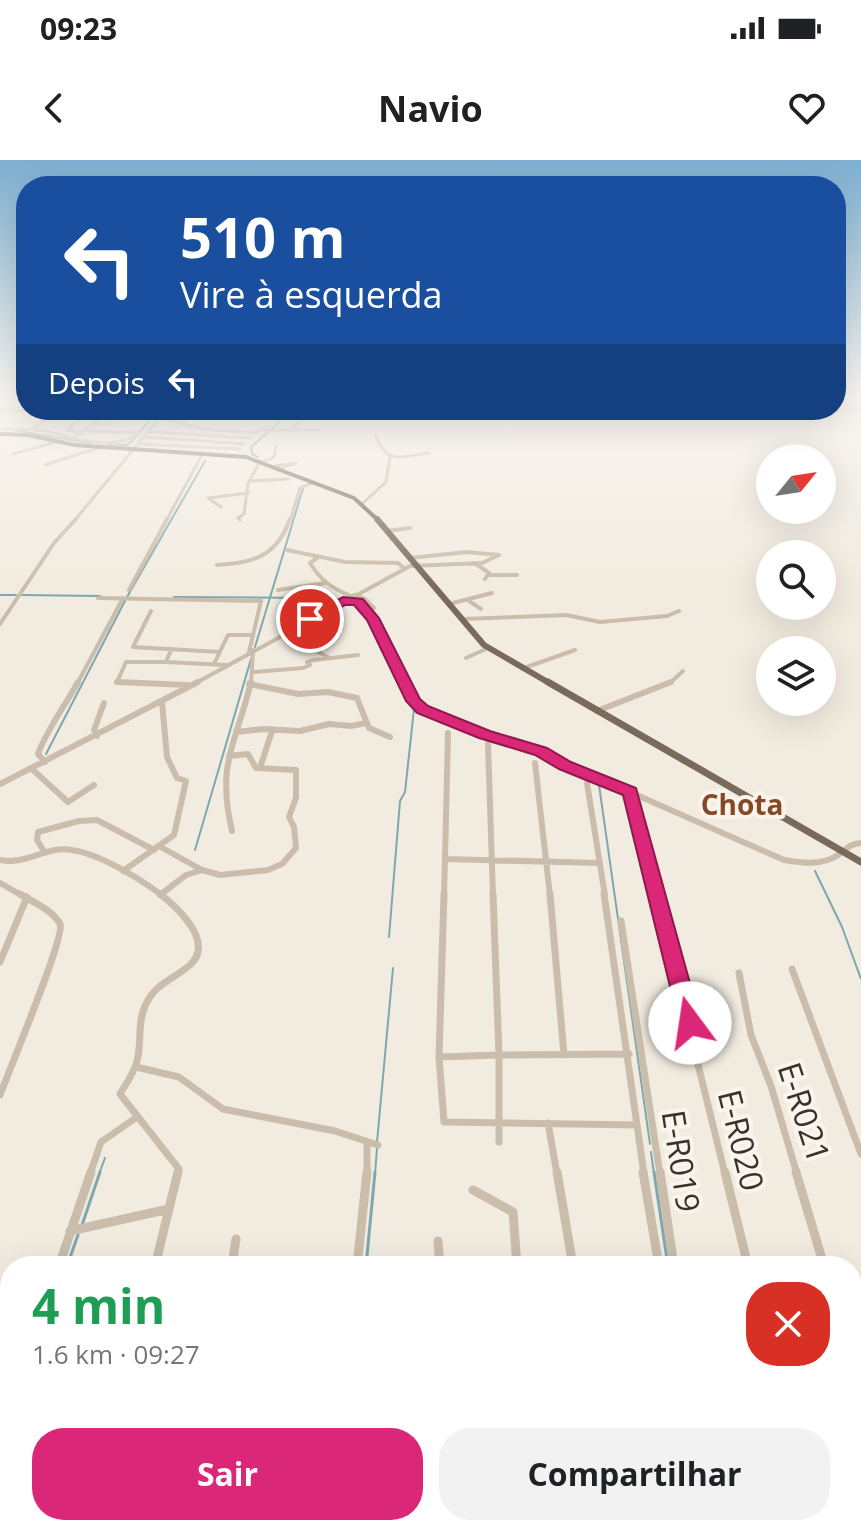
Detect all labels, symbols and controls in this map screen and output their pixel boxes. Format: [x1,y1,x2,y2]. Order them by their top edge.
text: 09:23 [40,8,117,49]
text: Navio [378,84,483,133]
icon: back [32,86,76,130]
icon: heart [785,86,829,130]
text: 510 m [180,198,346,274]
icon: left [48,208,152,312]
text: Vire à esquerda [180,270,443,319]
icon: left [161,360,205,404]
text: Depois [48,362,145,403]
north arrow [756,444,836,524]
map controls [756,444,836,716]
button: search [756,540,836,620]
pin [276,585,344,653]
icon: arrive [288,597,332,641]
button: layers [756,636,836,716]
district label: Chota [701,785,783,823]
position arrow [648,981,732,1065]
street label: E-R021 [769,1057,841,1167]
street label: E-R020 [709,1085,775,1195]
street label: E-R019 [653,1107,711,1215]
text: 4 min [32,1273,165,1338]
button: close [746,1282,830,1366]
text: 1.6 km · 09:27 [32,1336,200,1372]
button: Sair [32,1428,423,1520]
button: Compartilhar [439,1428,830,1520]

